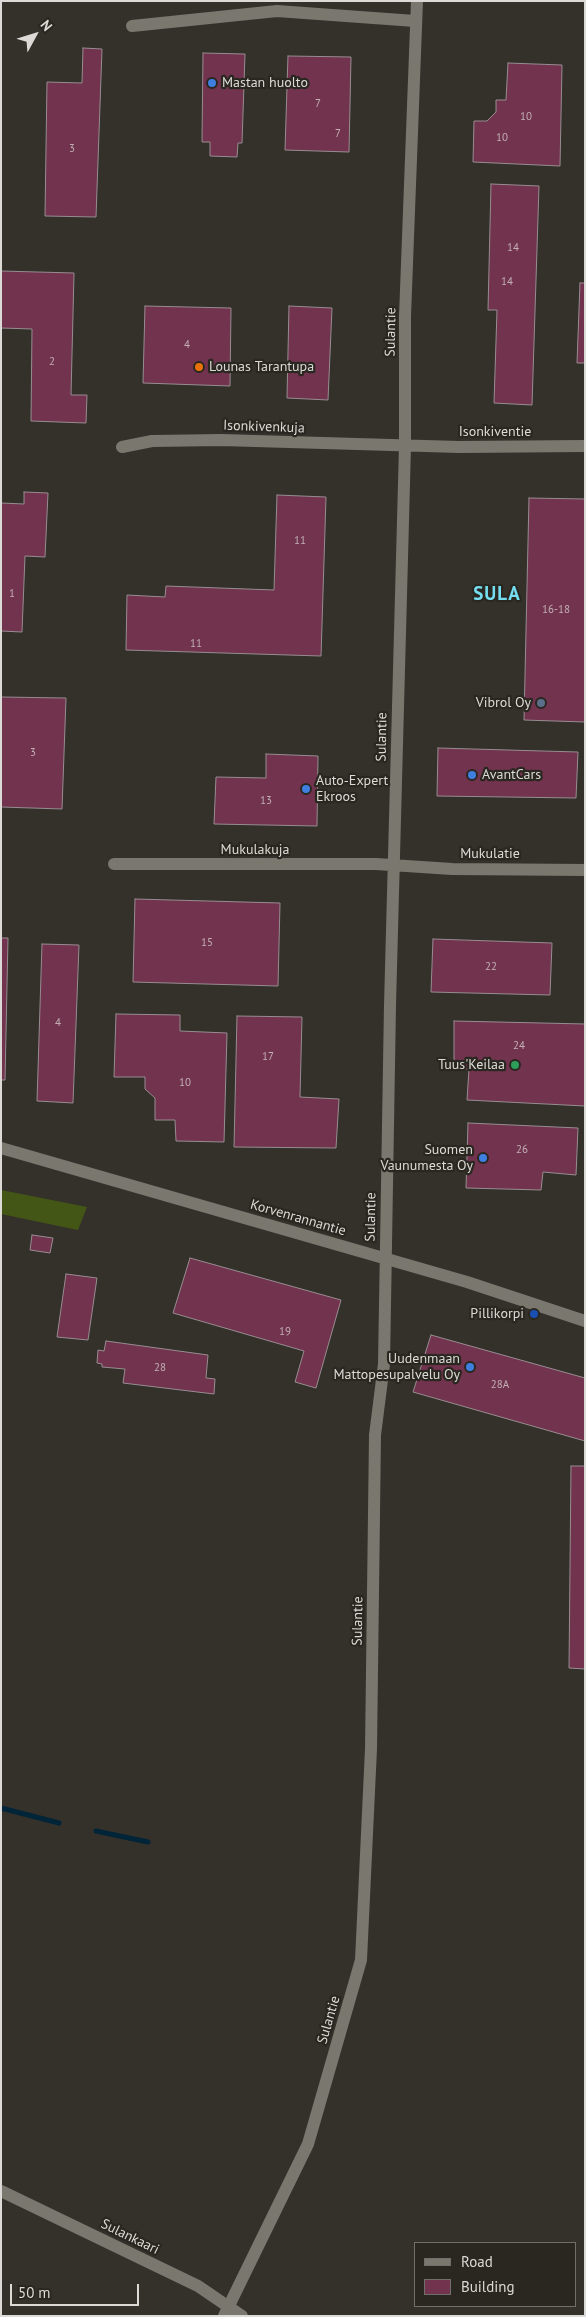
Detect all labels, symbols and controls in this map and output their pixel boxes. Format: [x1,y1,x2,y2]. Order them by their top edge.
north arrow [10,10,60,60]
text: N [37,16,57,35]
place label: Mastan huolto [222,75,308,91]
marker: Mastan huolto [206,77,218,89]
house number: 7 [315,97,321,111]
house number: 10 [520,110,532,124]
house number: 7 [335,127,341,141]
house number: 10 [496,131,508,145]
house number: 3 [69,142,75,156]
house number: 14 [507,241,519,255]
house number: 14 [501,275,513,289]
street label: Sulantie [382,307,400,357]
house number: 4 [184,338,190,352]
house number: 2 [49,355,55,369]
place label: Lounas Tarantupa [209,359,314,375]
marker: Lounas Tarantupa [193,361,205,373]
street label: Isonkivenkuja [223,417,305,437]
street label: Isonkiventie [459,424,531,440]
house number: 11 [294,534,306,548]
district label: SULA [473,584,521,606]
house number: 1 [9,587,15,601]
house number: 16-18 [542,603,570,617]
house number: 11 [190,637,202,651]
place label: Vibrol Oy [476,695,531,711]
marker: Vibrol Oy [535,697,547,709]
street label: Sulantie [373,712,391,762]
house number: 3 [30,746,36,760]
place label: AvantCars [482,767,541,783]
marker: AvantCars [466,769,478,781]
place label: Auto-Expert Ekroos [316,773,388,806]
marker: Auto-Expert Ekroos [300,783,312,795]
house number: 13 [260,794,272,808]
street label: Mukulakuja [221,842,289,858]
street label: Mukulatie [460,846,520,862]
house number: 15 [201,936,213,950]
house number: 22 [485,960,497,974]
house number: 4 [55,1016,61,1030]
house number: 24 [513,1039,525,1053]
house number: 17 [262,1050,274,1064]
place label: Tuus'Keilaa [438,1057,505,1073]
marker: Tuus'Keilaa [509,1059,521,1071]
house number: 10 [179,1076,191,1090]
place label: Suomen Vaunumesta Oy [380,1142,473,1174]
house number: 26 [516,1143,528,1157]
marker: Suomen Vaunumesta Oy [477,1152,489,1164]
street label: Sulantie [362,1192,380,1242]
street label: Korvenrannantie [248,1196,348,1240]
place label: Pillikorpi [470,1306,524,1322]
marker: Pillikorpi [528,1308,540,1320]
house number: 19 [279,1325,291,1339]
place label: Uudenmaan Mattopesupalvelu Oy [333,1351,460,1384]
house number: 28 [154,1361,166,1375]
marker: Uudenmaan Mattopesupalvelu Oy [464,1361,476,1373]
house number: 28A [491,1378,509,1392]
street label: Sulantie [349,1596,367,1646]
street label: Sulantie [314,1994,344,2046]
street label: Sulankaari [98,2216,162,2258]
legend [414,2242,576,2307]
text: Road [461,2252,493,2271]
scale bar [12,2274,141,2306]
text: Building [461,2277,515,2296]
text: 50 m [18,2283,51,2302]

